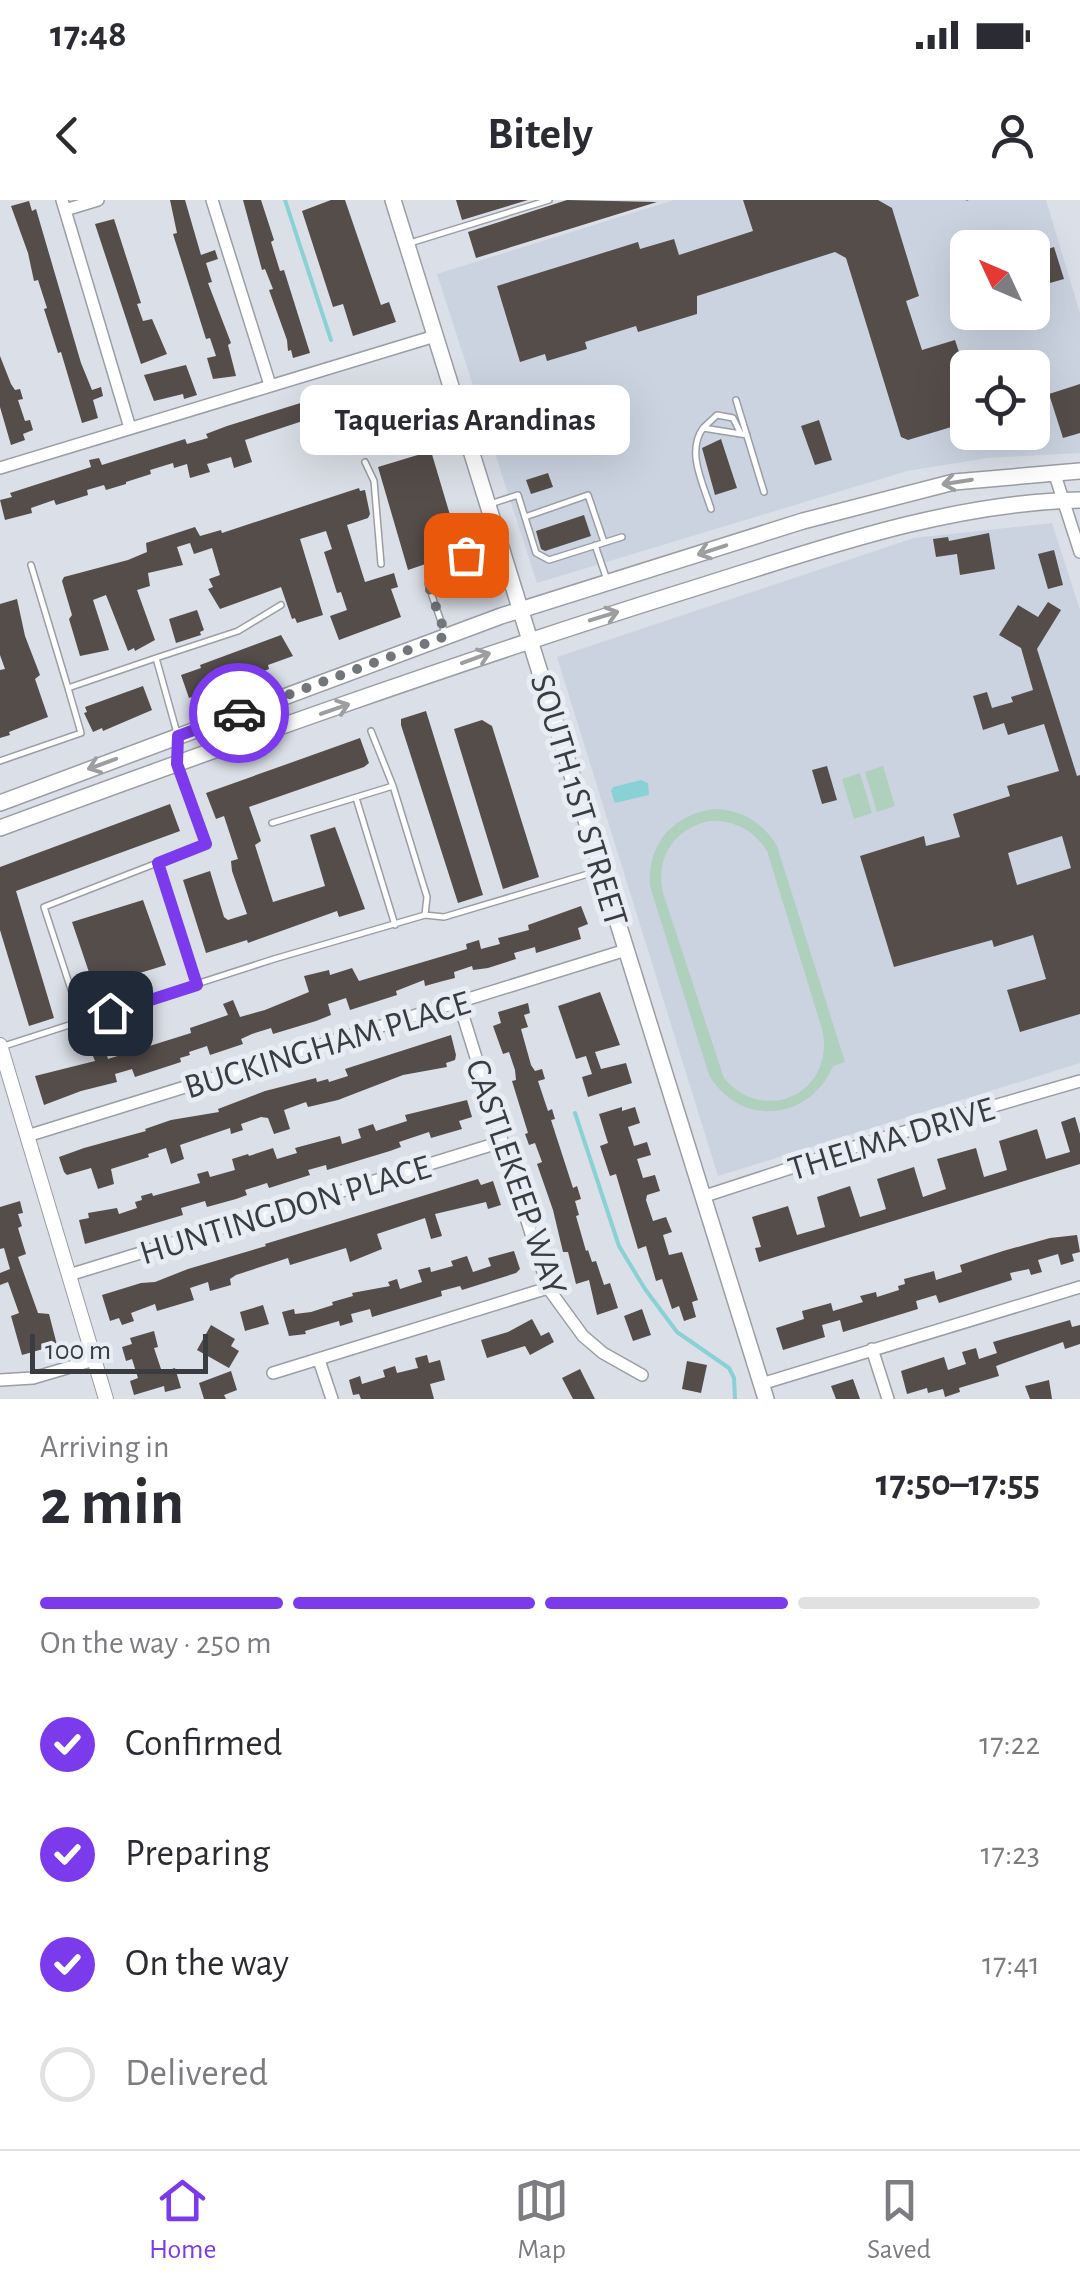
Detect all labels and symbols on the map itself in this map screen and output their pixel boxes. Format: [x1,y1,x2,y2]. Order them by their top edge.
north arrow [950,230,1050,330]
callout: Taquerias Arandinas [301,385,631,455]
one-way arrow [941,473,973,492]
pin [424,513,509,598]
one-way arrow [696,542,728,560]
one-way arrow [588,606,619,624]
one-way arrow [460,648,491,666]
courier [189,663,289,763]
street label: SOUTH 1ST STREET [524,670,634,931]
one-way arrow [318,699,349,717]
one-way arrow [88,756,119,774]
pin [68,971,153,1056]
street label: BUCKINGHAM PLACE [180,985,475,1106]
street label: CASTLEKEEP WAY [459,1055,572,1300]
street label: THELMA DRIVE [784,1091,999,1187]
street label: HUNTINGDON PLACE [136,1149,435,1271]
scale bar [30,1329,208,1374]

